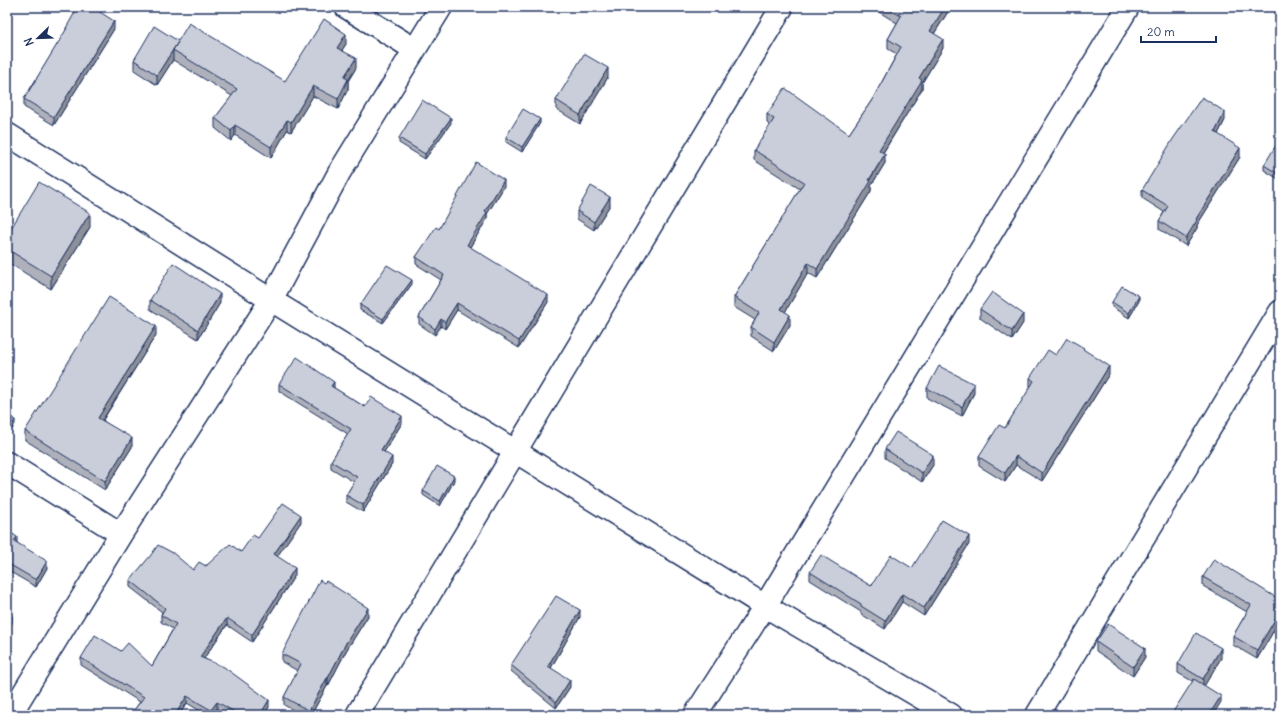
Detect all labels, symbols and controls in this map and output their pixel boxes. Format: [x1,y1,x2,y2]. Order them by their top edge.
north arrow [18,18,58,58]
scale bar [1141,18,1216,44]
text: 20 m [1147,24,1175,39]
text: N [21,36,37,48]

